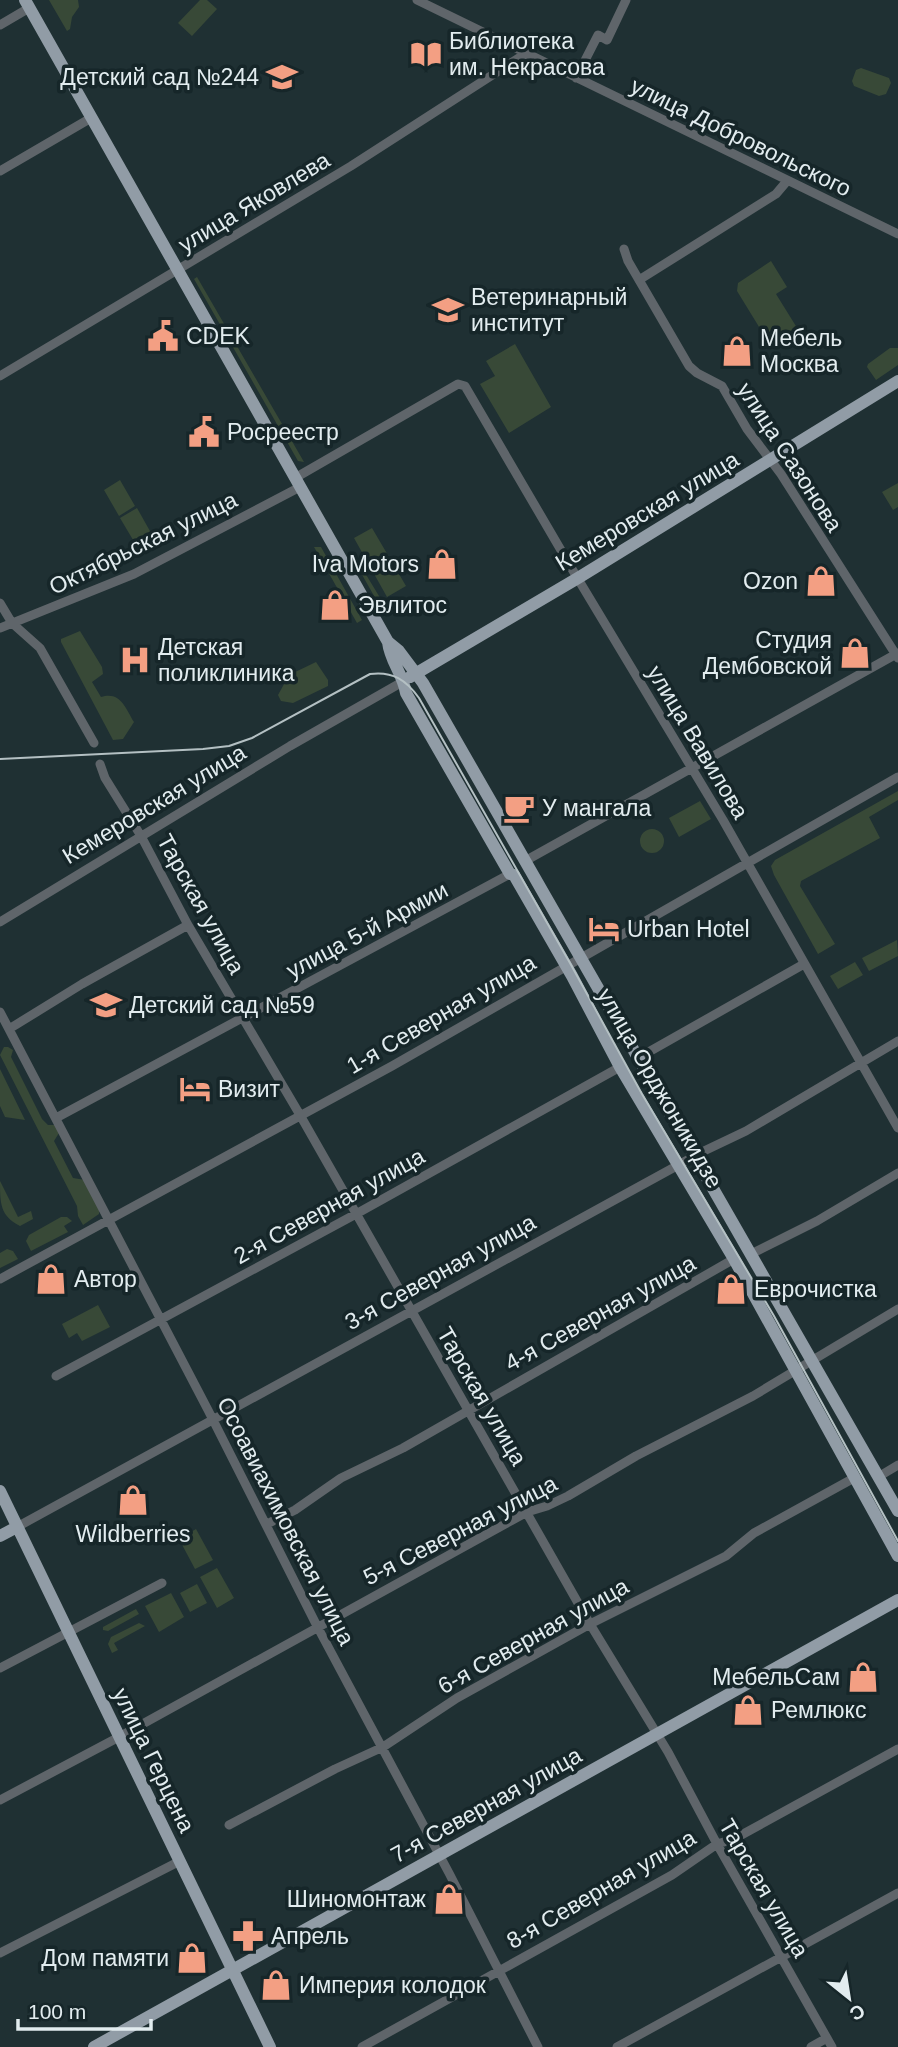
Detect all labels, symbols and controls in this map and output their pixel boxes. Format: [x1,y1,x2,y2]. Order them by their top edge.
place label: Библиотека им. Некрасова [449,28,605,80]
library icon: Библиотека им. Некрасова [409,37,443,71]
school or university icon: Детский сад №244 [265,60,299,94]
place label: Детский сад №244 [60,64,259,90]
street label: улица Добровольского [627,72,855,202]
street label: улица Яковлева [174,146,335,257]
place label: Ветеринарный институт [471,284,627,336]
school or university icon: Ветеринарный институт [431,293,465,327]
public building icon: CDEK [146,319,180,353]
place label: CDEK [186,323,251,349]
place label: Мебель Москва [760,325,842,377]
shop icon: Мебель Москва [720,334,754,368]
street label: улица Сазонова [732,378,848,537]
public building icon: Росреестр [187,415,221,449]
place label: Росреестр [227,419,339,445]
street label: Кемеровская улица [551,446,744,576]
street label: Октябрьская улица [45,486,241,600]
shop icon: Iva Motors [425,547,459,581]
place label: Iva Motors [312,551,419,577]
shop icon: Ozon [804,564,838,598]
place label: Ozon [743,568,798,594]
shop icon: Эвлитос [318,588,352,622]
place label: Эвлитос [358,592,447,618]
place label: Студия Дембовской [703,627,832,679]
place label: Детская поликлиника [158,634,295,686]
shop icon: Студия Дембовской [838,636,872,670]
hospital icon: Детская поликлиника [118,643,152,677]
street label: улица Вавилова [642,661,754,823]
street label: Кемеровская улица [58,739,251,869]
cafe icon: У мангала [502,791,536,825]
place label: У мангала [542,795,651,821]
street label: Тарская улица [152,830,250,978]
street label: улица 5-й Армии [282,877,452,983]
hotel icon: Urban Hotel [587,912,621,946]
place label: Urban Hotel [627,916,750,942]
street label: 1-я Северная улица [342,949,540,1079]
street label: улица Орджоникидзе [592,983,728,1193]
school or university icon: Детский сад №59 [89,988,123,1022]
place label: Детский сад №59 [129,992,315,1018]
hotel icon: Визит [178,1072,212,1106]
place label: Визит [218,1076,281,1102]
street label: 2-я Северная улица [229,1143,429,1269]
street label: 3-я Северная улица [340,1209,540,1335]
street label: 4-я Северная улица [500,1250,700,1376]
shop icon: Автор [34,1262,68,1296]
place label: Автор [74,1266,137,1292]
shop icon: Еврочистка [714,1272,748,1306]
place label: Еврочистка [754,1276,877,1302]
street label: Тарская улица [432,1322,532,1470]
street label: Осоавиахимовская улица [212,1393,360,1650]
street label: 5-я Северная улица [359,1470,561,1590]
shop icon: Wildberries [116,1483,150,1517]
place label: Wildberries [75,1521,191,1547]
street label: 6-я Северная улица [433,1573,633,1699]
shop icon: МебельСам [846,1660,880,1694]
place label: МебельСам [712,1664,840,1690]
street label: улица Герцена [108,1684,200,1837]
shop icon: Ремлюкс [731,1693,765,1727]
place label: Ремлюкс [771,1697,866,1723]
street label: 7-я Северная улица [386,1742,586,1868]
street label: Тарская улица [714,1814,814,1962]
street label: 8-я Северная улица [502,1824,700,1954]
shop icon: Шиномонтаж [432,1882,466,1916]
place label: Шиномонтаж [287,1886,427,1912]
pharmacy icon: Апрель [231,1919,265,1953]
place label: Апрель [271,1923,349,1949]
shop icon: Дом памяти [175,1941,209,1975]
place label: Дом памяти [41,1945,169,1971]
north arrow [814,1963,884,2033]
shop icon: Империя колодок [259,1968,293,2002]
place label: Империя колодок [299,1972,487,1998]
scale bar [18,1988,150,2032]
text: 100 m [28,2000,86,2023]
text: С [846,2000,868,2025]

